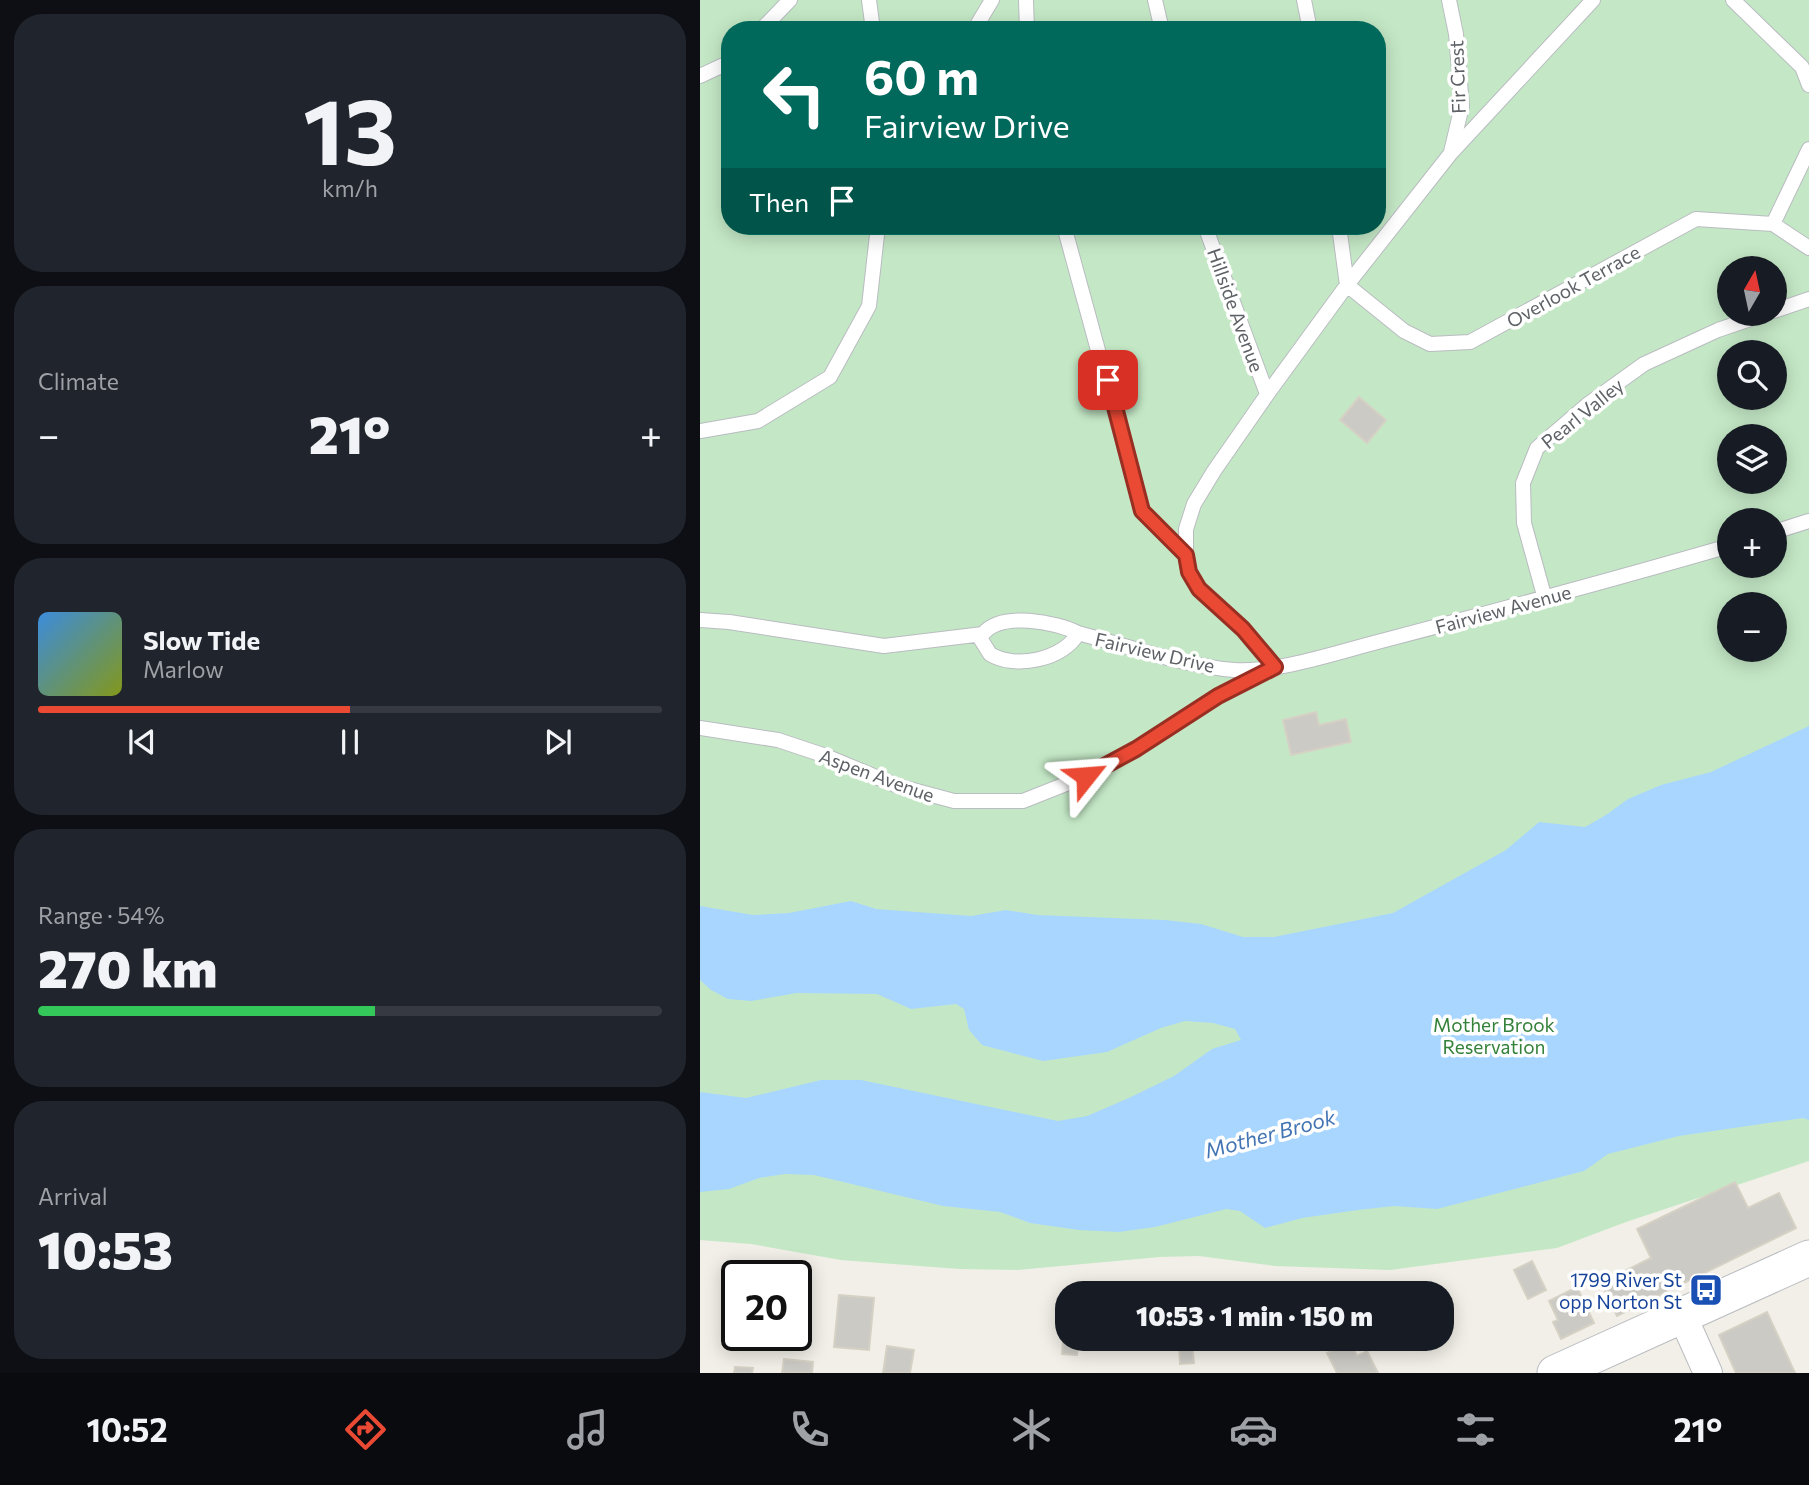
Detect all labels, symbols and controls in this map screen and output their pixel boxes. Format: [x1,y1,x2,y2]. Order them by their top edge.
street label: Fir Crest [1444,40,1470,114]
text: 60 m [864,45,979,105]
icon: left [749,49,840,140]
text: 13 [303,72,397,184]
text: Fairview Drive [864,105,1070,145]
text: km/h [322,174,378,202]
icon: arrive [823,182,861,220]
text: Then [749,186,809,217]
street label: Overlook Terrace [1502,240,1644,332]
street label: Hillside Avenue [1203,245,1269,375]
north arrow [1717,256,1787,326]
map controls [1717,256,1787,662]
button: search [1717,340,1787,410]
pin [1078,350,1138,410]
icon: arrive [1089,361,1127,399]
text: Climate [38,367,119,395]
street label: Pearl Valley [1536,373,1628,453]
text: 21° [309,401,390,465]
text: − [38,410,60,457]
text: + [640,410,662,457]
button: layers [1717,424,1787,494]
button: + [1717,508,1787,578]
street label: Fairview Avenue [1433,580,1573,638]
button: − [1717,592,1787,662]
text: Slow Tide [143,624,260,655]
street label: Fairview Drive [1093,627,1217,677]
text: Marlow [143,655,224,683]
icon: previous [123,723,161,761]
icon: pause [331,723,369,761]
icon: next [539,723,577,761]
position arrow [1049,739,1123,813]
street label: Aspen Avenue [816,744,938,806]
text: Range · 54% [38,901,164,929]
text: 270 km [38,935,217,999]
park label: Mother Brook Reservation [1433,1013,1555,1058]
water label: Mother Brook [1202,1103,1339,1162]
text: Arrival [38,1182,108,1210]
text: 10:53 [38,1216,173,1280]
speed limit sign: 20 [721,1260,812,1351]
place label: 1799 River St opp Norton St [1559,1268,1682,1313]
bus stop icon: 1799 River St opp Norton St [1687,1271,1725,1309]
text: 10:53 · 1 min · 150 m [1136,1300,1373,1331]
icon: directions [341,1405,390,1454]
icon: music [563,1405,612,1454]
icon: phone [785,1405,834,1454]
icon: climate [1007,1405,1056,1454]
icon: car [1229,1405,1278,1454]
icon: filters [1451,1405,1500,1454]
text: 10:52 [87,1409,168,1449]
text: 21° [1673,1409,1722,1449]

